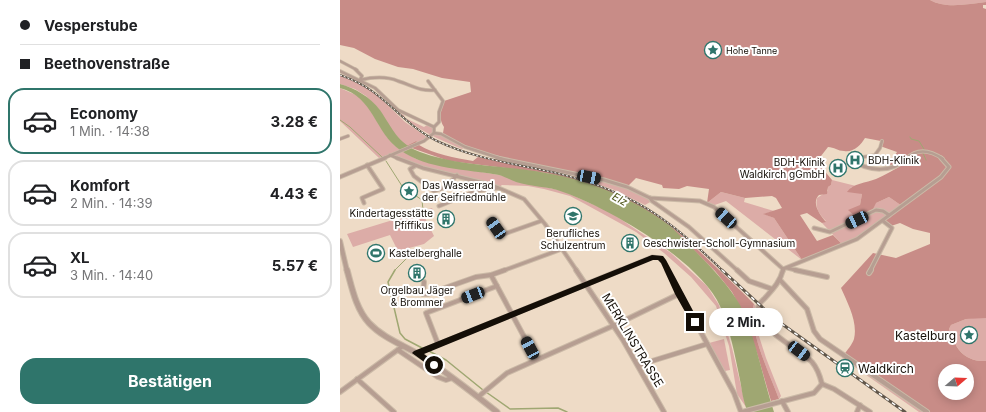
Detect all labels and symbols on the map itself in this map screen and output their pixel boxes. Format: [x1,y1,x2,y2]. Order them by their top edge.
place icon: Hohe Tanne [703,40,723,60]
place label: Hohe Tanne [726,45,777,56]
hospital icon: BDH-Klinik [845,150,865,170]
place label: BDH-Klinik [868,154,920,166]
place label: BDH-Klinik Waldkirch gGmbH [740,156,826,180]
hospital icon: BDH-Klinik Waldkirch gGmbH [828,158,848,178]
car [576,169,602,185]
place label: Das Wasserrad der Seifriedmühle [422,179,506,203]
place icon: Das Wasserrad der Seifriedmühle [399,181,419,201]
water label: Elz [610,189,630,209]
school or university icon: Berufliches Schulzentrum [563,206,583,226]
car [713,206,739,230]
place label: Kindertagesstätte Pfiffikus [349,207,433,231]
building icon: Kindertagesstätte Pfiffikus [436,209,456,229]
car [844,209,870,231]
car [484,215,508,241]
place label: Berufliches Schulzentrum [540,227,606,251]
building icon: Geschwister-Scholl-Gymnasium [620,233,640,253]
place label: Geschwister-Scholl-Gymnasium [643,237,795,249]
sports icon: Kastelberghalle [366,243,386,263]
place label: Kastelberghalle [389,247,462,259]
building icon: Orgelbau Jäger & Brommer [407,263,427,283]
place label: Orgelbau Jäger & Brommer [380,284,454,308]
car [460,285,486,305]
street label: MERKLINSTRASSE [599,290,667,390]
callout: 2 Min. [709,308,783,336]
route end [686,313,704,331]
place icon: Kastelburg [959,325,979,345]
place label: Kastelburg [895,328,956,343]
car [519,335,541,361]
car [786,339,812,363]
route start [425,356,443,374]
station icon: Waldkirch [835,358,855,378]
place label: Waldkirch [858,361,914,376]
north arrow [938,364,974,400]

